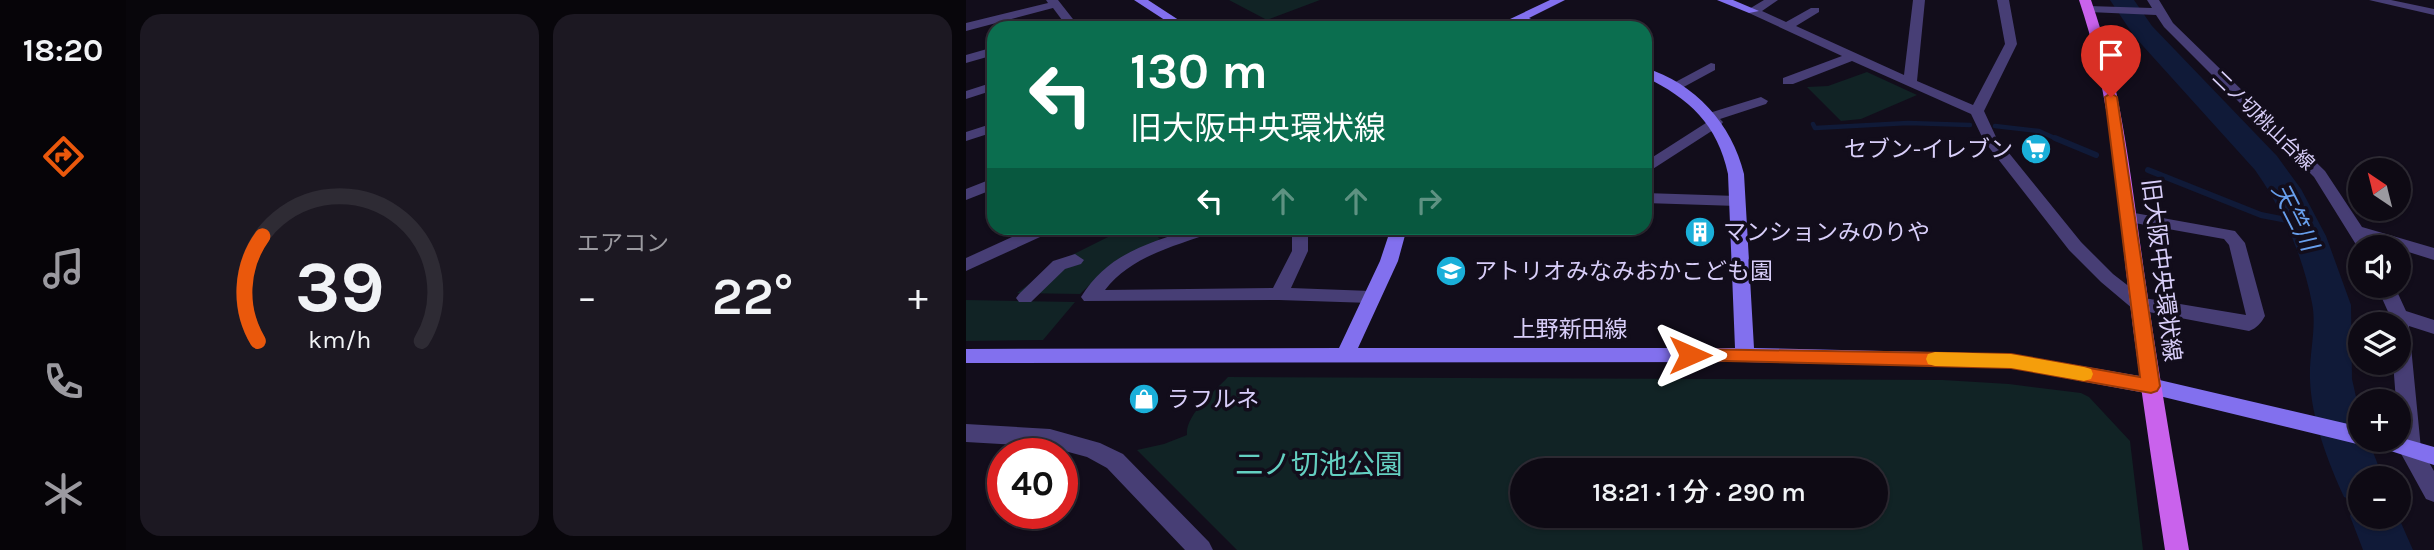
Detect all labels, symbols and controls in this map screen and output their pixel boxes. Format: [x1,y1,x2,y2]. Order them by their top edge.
pin [2081,25,2141,97]
text: 18:20 [23,32,103,69]
icon: arrive [2092,36,2130,74]
text: 130 m [1130,43,1268,100]
icon: left [1015,49,1106,140]
street label: 二ノ切桃山台線 [2208,67,2319,175]
text: 旧大阪中央環状線 [1130,110,1386,147]
icon: directions [39,132,88,181]
supermarket icon: セブン-イレブン [2019,132,2053,166]
place label: セブン-イレブン [1844,136,2013,163]
north arrow [2348,158,2412,220]
map controls [2348,158,2411,529]
street label: 旧大阪中央環状線 [2137,177,2186,363]
water label: 天竺川 [2266,179,2325,258]
icon: left [1191,182,1229,220]
icon: ahead [1264,182,1302,220]
icon: ahead [1337,182,1375,220]
icon: right [1410,182,1448,220]
building icon: マンションみのりや [1683,215,1717,249]
place label: マンションみのりや [1723,219,1930,246]
text: エアコン [577,230,669,257]
button: sound [2348,235,2411,298]
icon: music [39,244,88,293]
text: 39 [295,244,384,329]
school or university icon: アトリオみなみおかこども園 [1434,254,1468,288]
place label: アトリオみなみおかこども園 [1474,258,1773,285]
text: 22° [712,266,793,327]
text: − [577,275,597,320]
text: + [908,275,928,320]
button: layers [2348,312,2411,375]
street label: 上野新田線 [1513,316,1628,343]
position arrow [1653,318,1727,392]
text: km/h [308,325,371,354]
icon: phone [39,357,88,406]
shop icon: ラフルネ [1127,382,1161,416]
place label: ラフルネ [1167,386,1259,413]
button: + [2348,389,2411,452]
speed limit sign: 40 [987,438,1078,529]
park label: 二ノ切池公園 [1235,448,1403,481]
button: − [2348,466,2411,529]
icon: climate [39,469,88,518]
text: 18:21 · 1 分 · 290 m [1592,477,1806,508]

